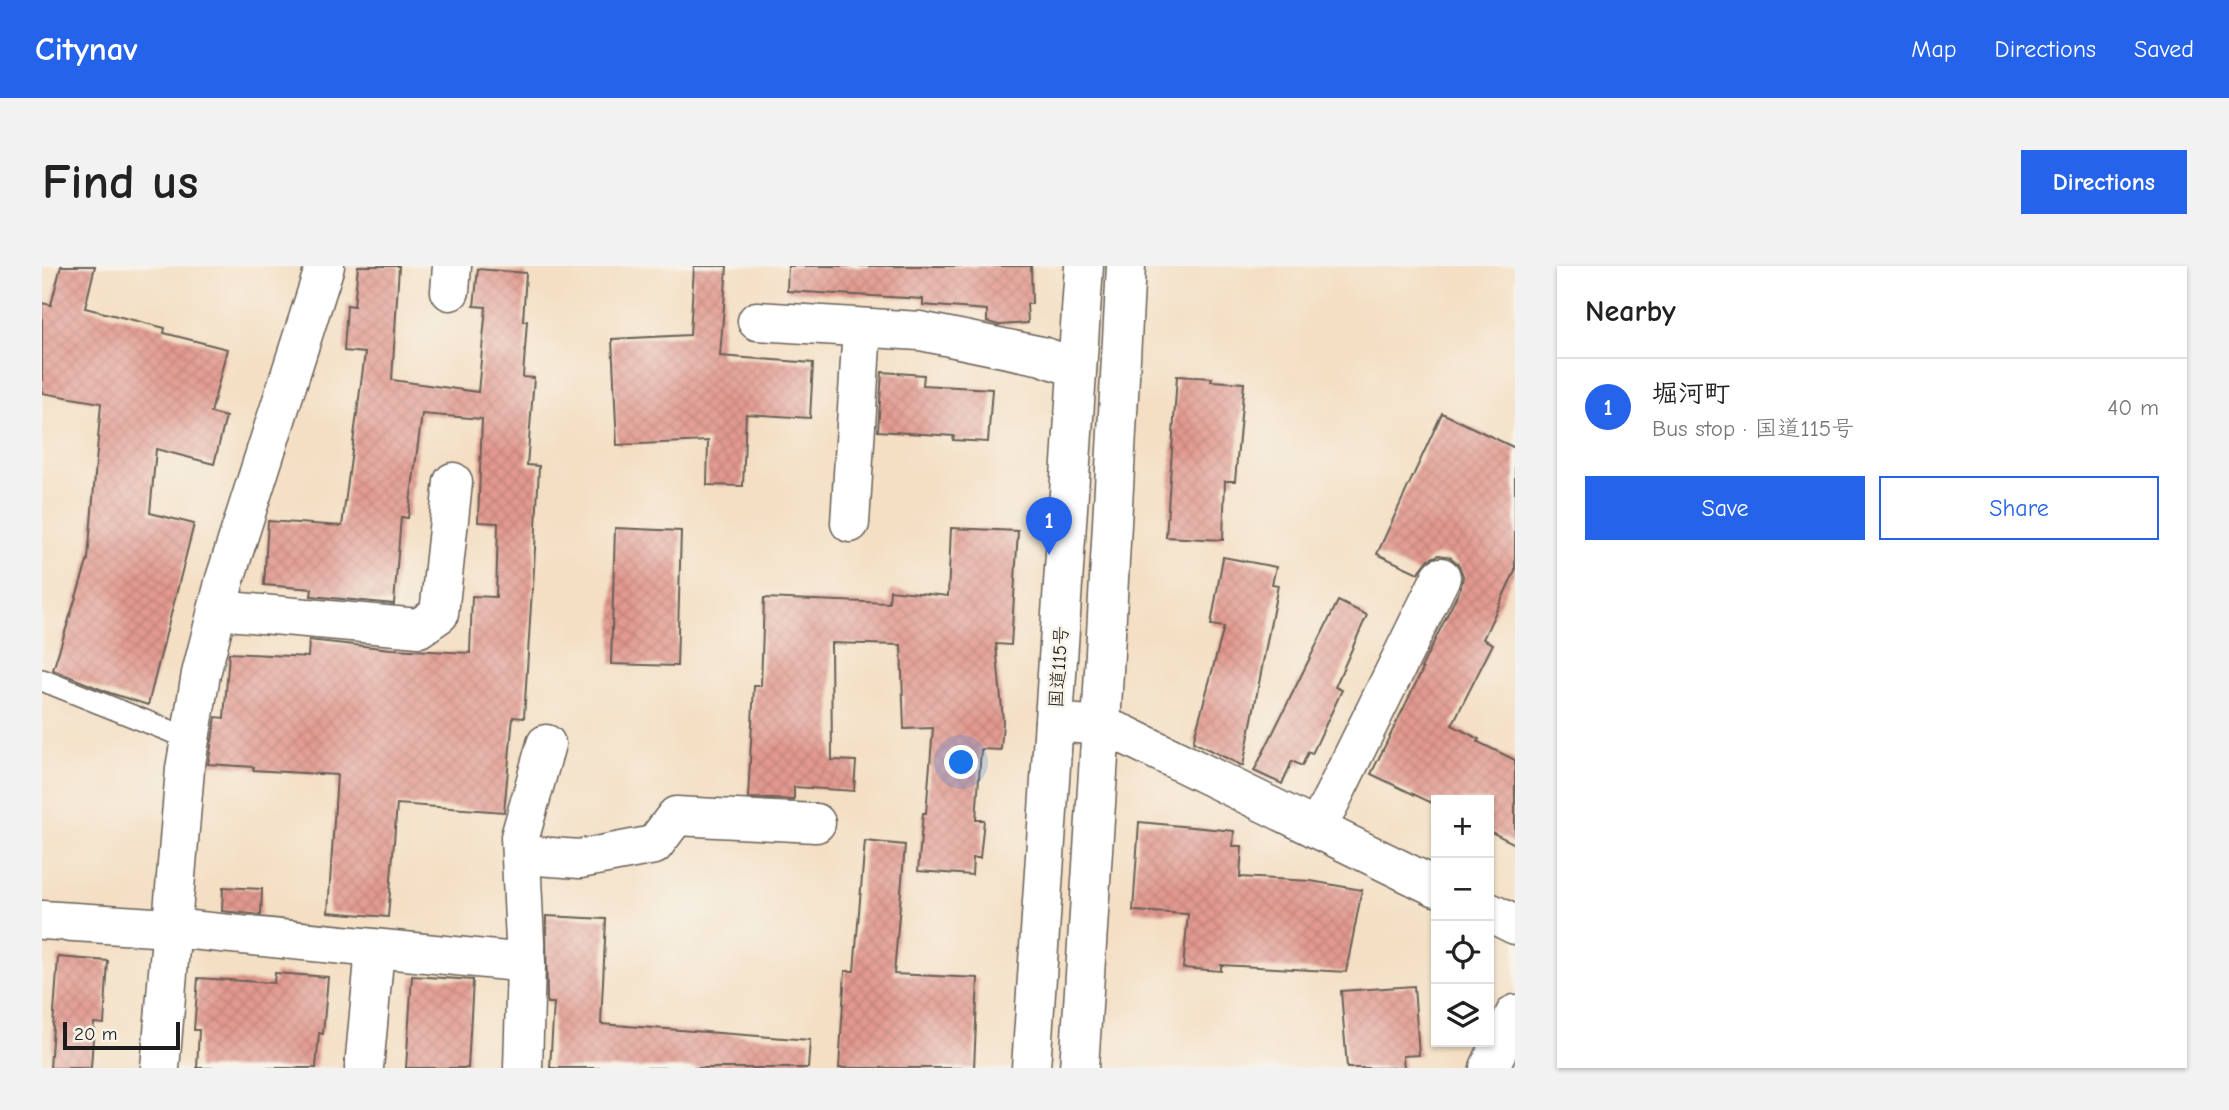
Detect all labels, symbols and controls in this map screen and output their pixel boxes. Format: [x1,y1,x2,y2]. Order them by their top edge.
text: Citynav [35,30,138,68]
text: Map [1911,35,1957,63]
text: Directions [1995,35,2096,63]
text: Saved [2134,35,2194,63]
button: Directions [2021,150,2187,214]
text: Find us [42,154,198,210]
text: Nearby [1585,294,1676,329]
text: 堀河町 [1652,379,1730,409]
text: 1 [1603,394,1613,421]
text: 40 m [2107,394,2159,421]
text: Bus stop · 国道115号 [1652,415,1854,442]
button: Save [1585,476,1865,540]
button: Share [1879,476,2159,540]
pin: 1 [1026,497,1072,555]
street label: 国道115号 [1045,625,1073,709]
your location [944,745,978,779]
map controls [1431,795,1494,1047]
button: + [1431,795,1494,858]
button: − [1431,858,1494,921]
button: locate [1431,921,1494,984]
button: layers [1431,984,1494,1047]
scale bar [63,1019,180,1051]
text: 20 m [74,1023,118,1045]

